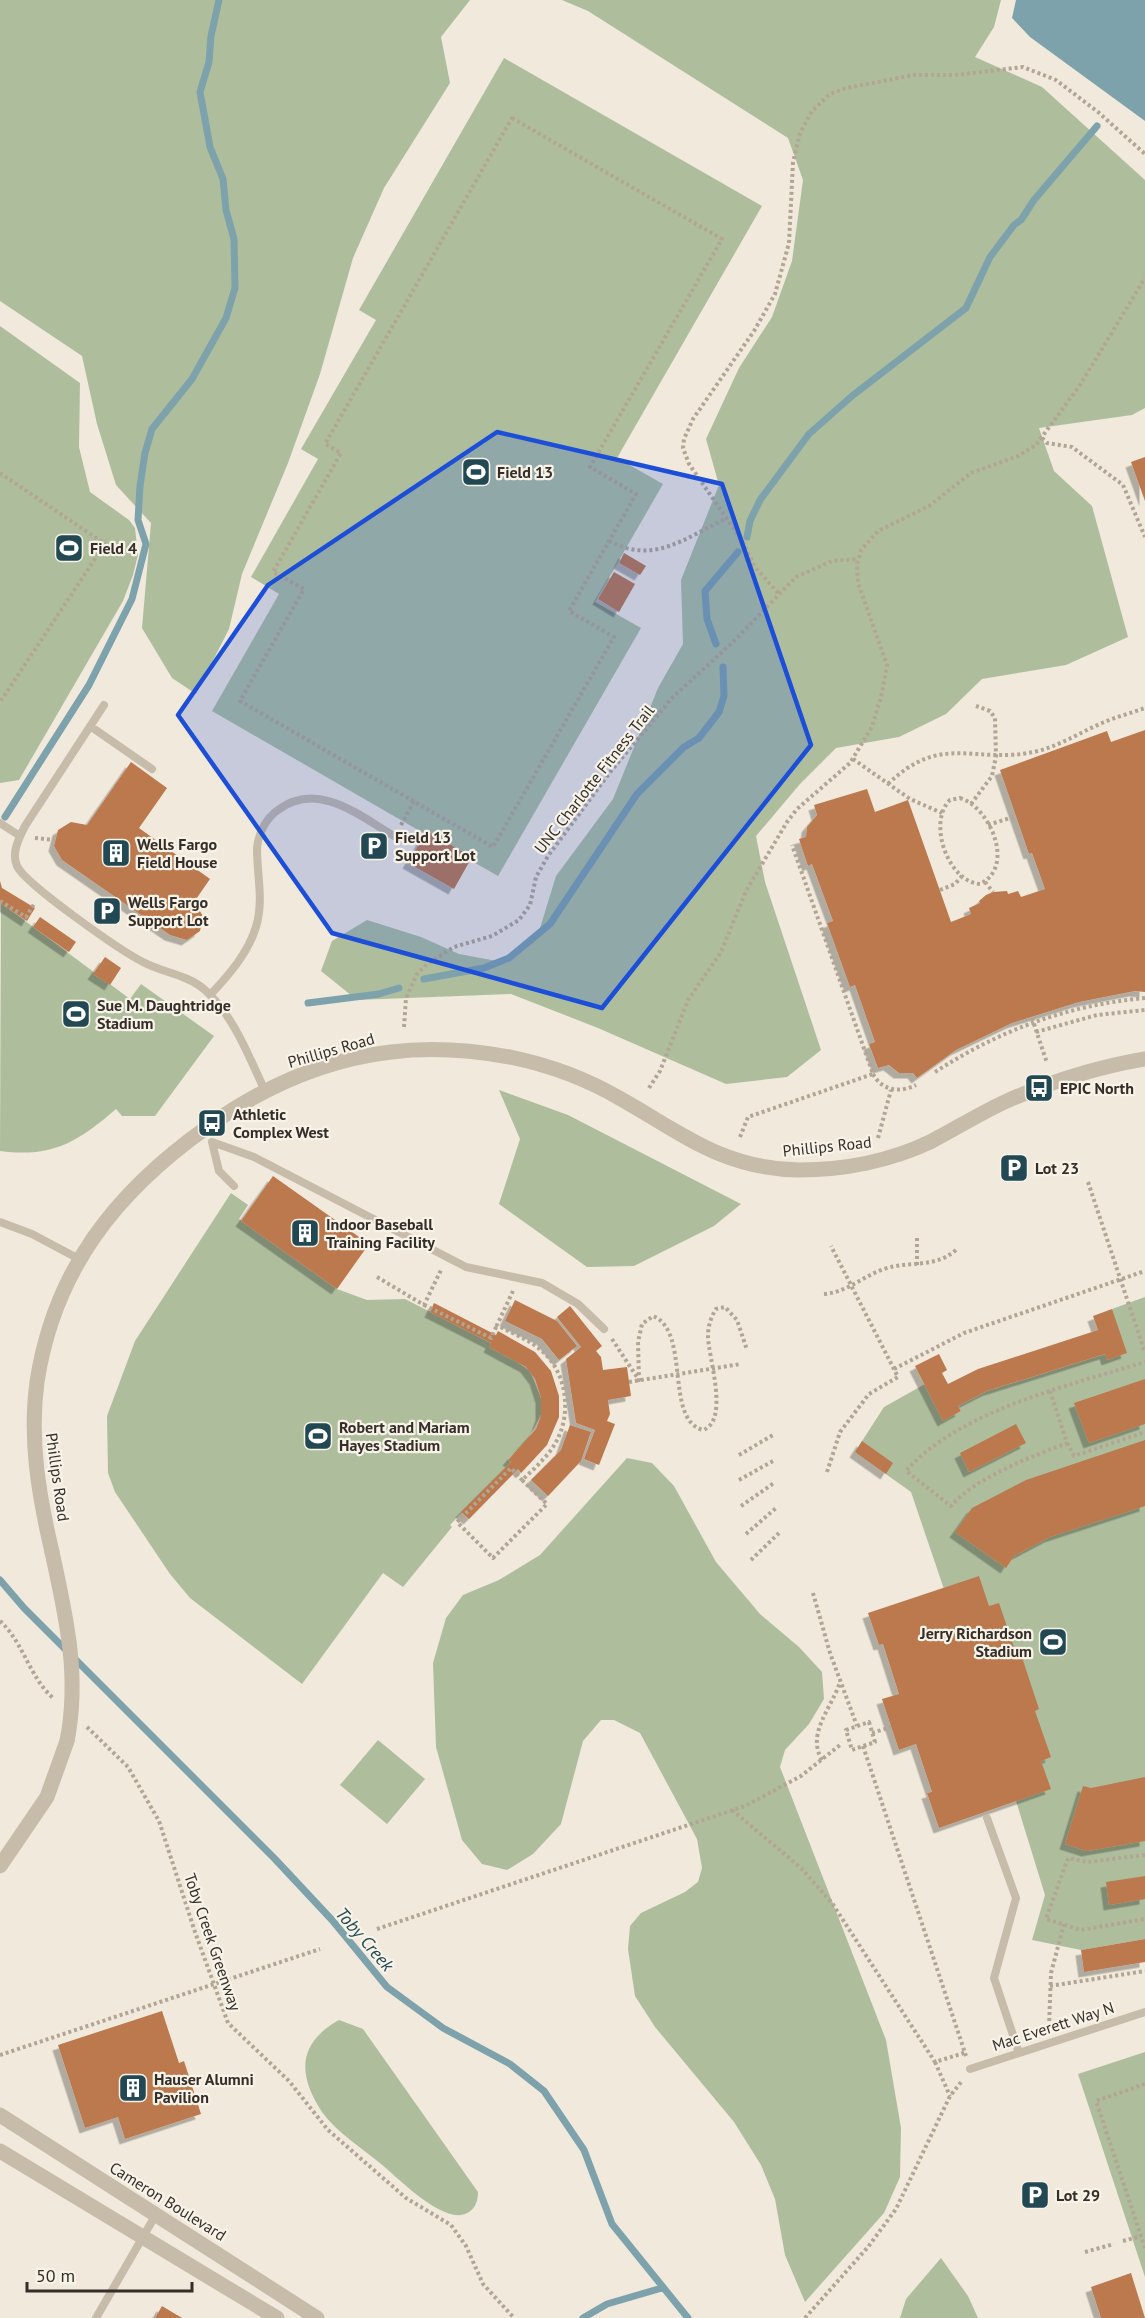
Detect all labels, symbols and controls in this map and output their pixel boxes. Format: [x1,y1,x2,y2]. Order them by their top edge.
sports icon: Field 13 [460,456,492,488]
place label: Field 13 [497,462,553,482]
sports icon: Field 4 [53,532,85,564]
place label: Field 4 [90,538,137,558]
street label: UNC Charlotte Fitness Trail [530,700,658,857]
place label: Field 13 Support Lot [395,827,476,865]
parking icon: Field 13 Support Lot [358,830,390,862]
place label: Wells Fargo Field House [137,834,218,872]
building icon: Wells Fargo Field House [100,837,132,869]
place label: Wells Fargo Support Lot [128,892,209,930]
parking icon: Wells Fargo Support Lot [91,895,123,927]
place label: Sue M. Daughtridge Stadium [97,995,231,1033]
sports icon: Sue M. Daughtridge Stadium [60,998,92,1030]
street label: Phillips Road [285,1028,377,1072]
bus stop icon: EPIC North [1023,1072,1055,1104]
place label: EPIC North [1060,1078,1134,1098]
place label: Athletic Complex West [233,1104,329,1142]
bus stop icon: Athletic Complex West [196,1107,228,1139]
street label: Phillips Road [782,1131,872,1161]
parking icon: Lot 23 [998,1152,1030,1184]
place label: Lot 23 [1035,1158,1079,1178]
place label: Indoor Baseball Training Facility [326,1214,435,1252]
building icon: Indoor Baseball Training Facility [289,1217,321,1249]
place label: Robert and Mariam Hayes Stadium [339,1417,470,1455]
sports icon: Robert and Mariam Hayes Stadium [302,1420,334,1452]
street label: Phillips Road [42,1431,74,1523]
place label: Jerry Richardson Stadium [919,1623,1032,1661]
sports icon: Jerry Richardson Stadium [1037,1626,1069,1658]
street label: Toby Creek Greenway [180,1871,246,2014]
water label: Toby Creek [331,1902,400,1977]
street label: Mac Everett Way N [990,1997,1116,2055]
place label: Hauser Alumni Pavilion [154,2069,254,2107]
building icon: Hauser Alumni Pavilion [117,2072,149,2104]
street label: Cameron Boulevard [106,2157,230,2245]
parking icon: Lot 29 [1019,2179,1051,2211]
place label: Lot 29 [1056,2185,1100,2205]
scale bar [27,2255,192,2293]
text: 50 m [36,2264,75,2287]

